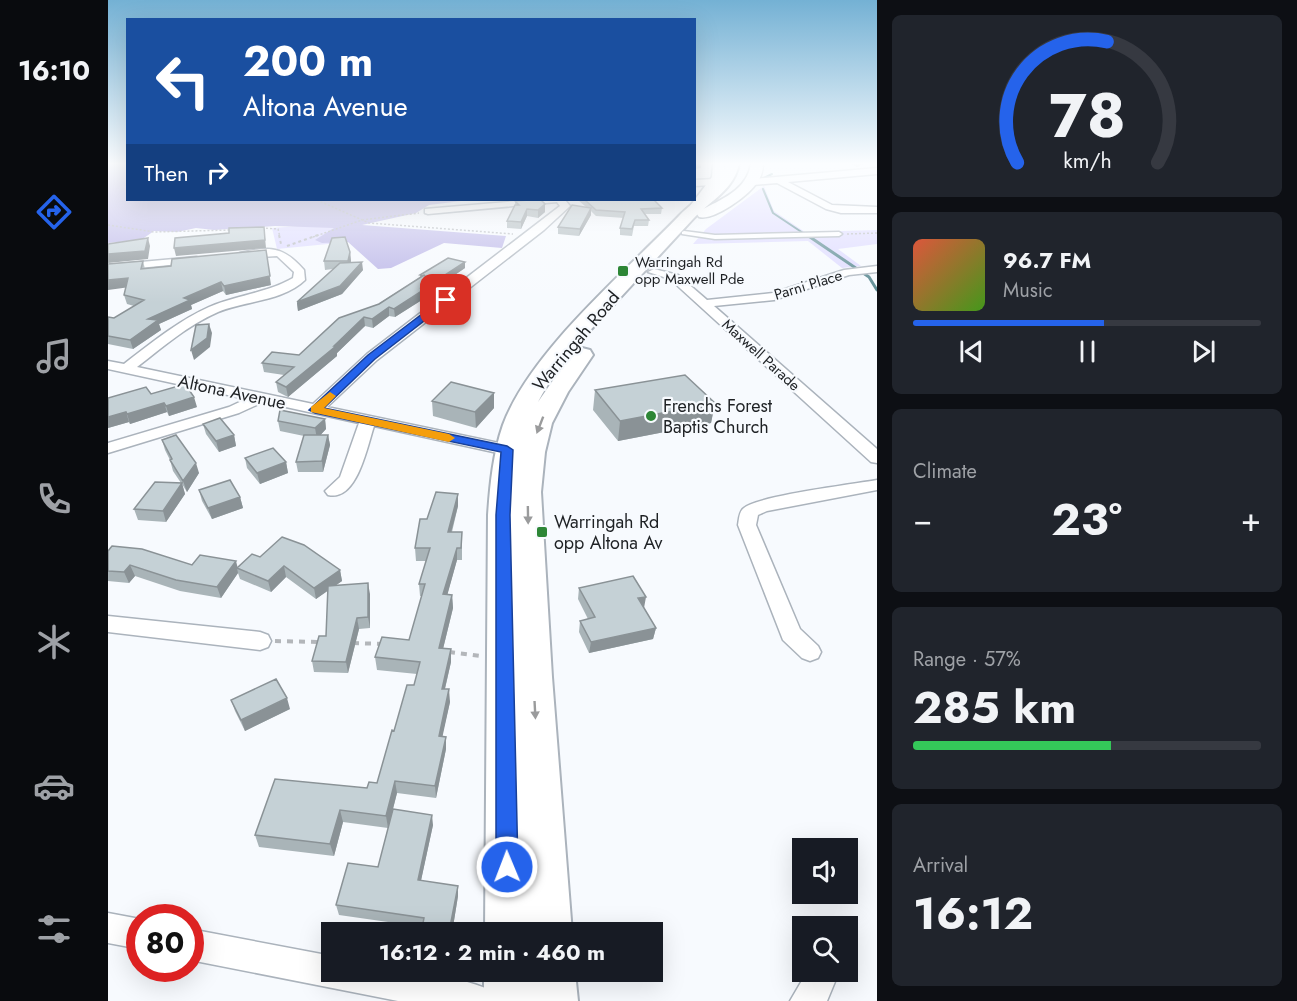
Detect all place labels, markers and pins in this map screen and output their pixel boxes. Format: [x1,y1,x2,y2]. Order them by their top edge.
place label: Warringah Rd opp Maxwell Pde [635,251,745,290]
marker: Warringah Rd opp Maxwell Pde [616,264,630,278]
pin [420,274,471,325]
place label: Frenchs Forest Baptis Church [663,393,773,440]
marker: Frenchs Forest Baptis Church [644,409,658,423]
place label: Warringah Rd opp Altona Av [554,509,662,556]
marker: Warringah Rd opp Altona Av [535,525,549,539]

